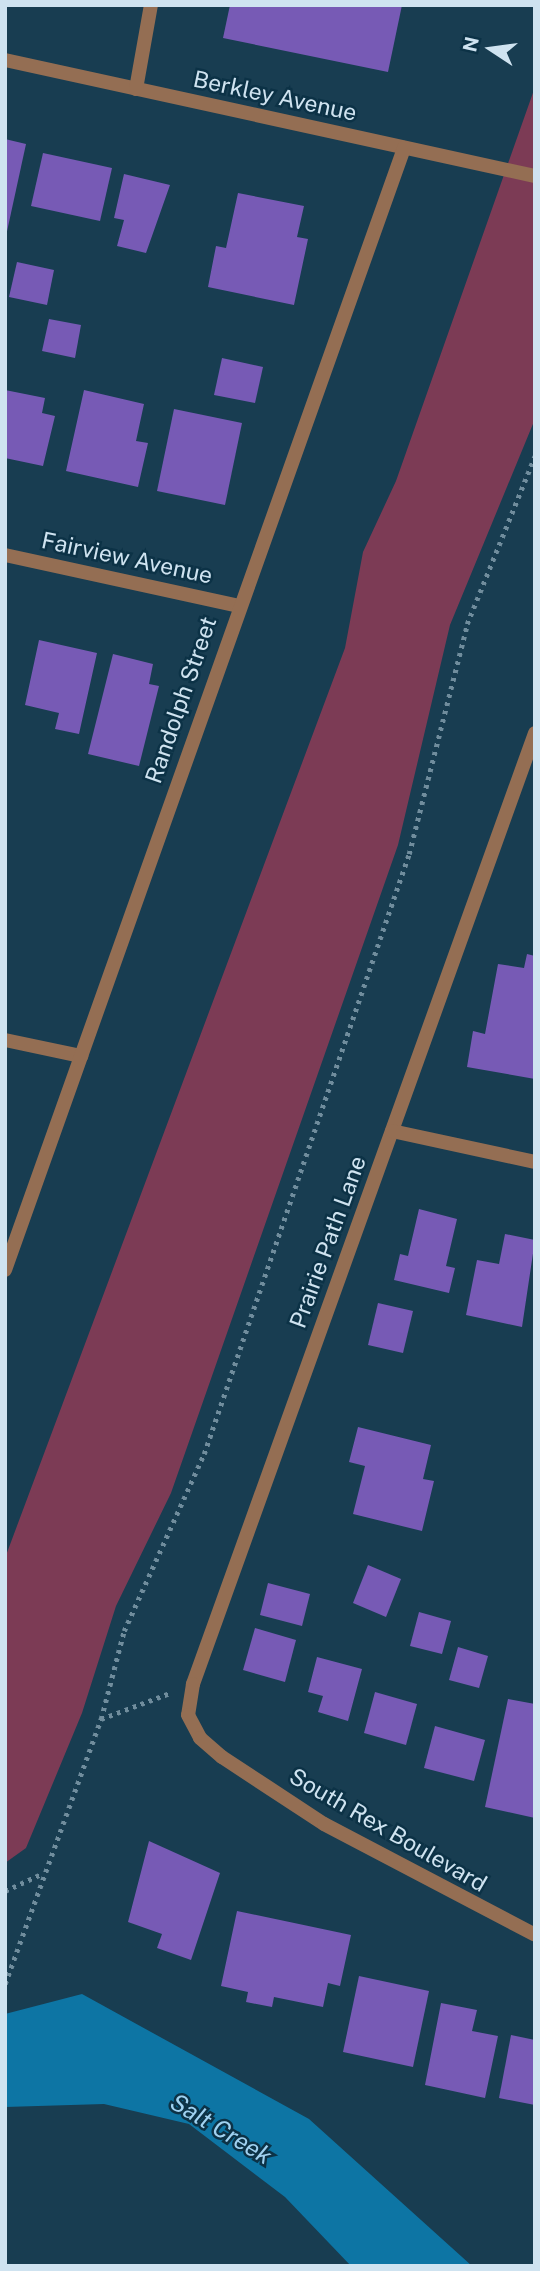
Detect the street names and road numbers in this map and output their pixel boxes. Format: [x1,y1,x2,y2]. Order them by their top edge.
street label: Berkley Avenue [191,65,359,127]
street label: Fairview Avenue [39,526,215,590]
street label: Randolph Street [140,613,222,787]
street label: Prairie Path Lane [284,1152,372,1332]
street label: South Rex Boulevard [284,1762,492,1898]

